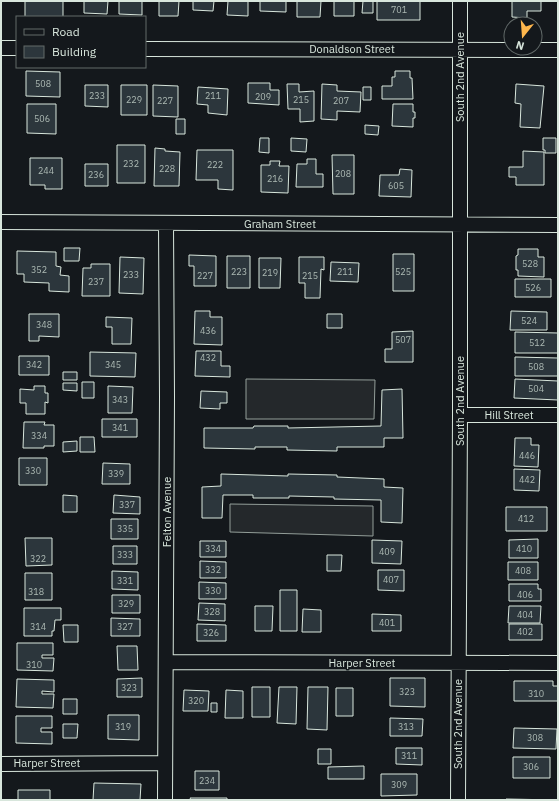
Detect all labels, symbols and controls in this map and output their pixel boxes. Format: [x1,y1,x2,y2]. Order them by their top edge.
house number: 701 [391,4,407,15]
legend [16,16,146,68]
north arrow [503,16,543,56]
text: Road [52,24,80,39]
street label: South 2nd Avenue [453,32,467,122]
text: N [514,38,526,53]
street label: Donaldson Street [309,42,395,56]
text: Building [52,44,97,59]
house number: 508 [35,78,51,89]
house number: 233 [89,90,105,101]
house number: 211 [205,90,221,101]
house number: 209 [255,91,271,102]
house number: 229 [126,94,142,105]
house number: 215 [293,94,309,105]
house number: 227 [157,95,173,106]
house number: 207 [333,95,349,106]
house number: 506 [34,113,50,124]
house number: 232 [123,158,139,169]
house number: 222 [207,159,223,170]
house number: 228 [159,163,175,174]
house number: 244 [38,165,54,176]
house number: 208 [335,168,351,179]
house number: 236 [88,169,104,180]
house number: 216 [267,173,283,184]
house number: 605 [388,180,404,191]
street label: Graham Street [244,217,316,231]
house number: 528 [522,258,538,269]
house number: 352 [31,264,47,275]
house number: 223 [231,266,247,277]
house number: 211 [337,266,353,277]
house number: 525 [395,266,411,277]
house number: 219 [262,267,278,278]
house number: 233 [123,269,139,280]
house number: 227 [197,270,213,281]
house number: 215 [302,270,318,281]
house number: 237 [88,276,104,287]
house number: 526 [525,282,541,293]
house number: 524 [521,315,537,326]
house number: 348 [36,319,52,330]
house number: 436 [200,325,216,336]
house number: 507 [395,334,411,345]
house number: 512 [529,337,545,348]
house number: 432 [200,352,216,363]
street label: South 2nd Avenue [453,356,467,446]
house number: 342 [26,359,42,370]
house number: 345 [105,359,121,370]
house number: 508 [528,361,544,372]
house number: 504 [528,383,544,394]
house number: 343 [112,394,128,405]
street label: Hill Street [484,408,534,422]
house number: 341 [112,422,128,433]
house number: 334 [31,430,47,441]
house number: 446 [519,450,535,461]
house number: 330 [25,465,41,476]
house number: 339 [108,468,124,479]
house number: 442 [519,474,535,485]
street label: Felton Avenue [160,477,174,547]
house number: 337 [119,499,135,510]
house number: 412 [518,513,534,524]
house number: 335 [117,523,133,534]
house number: 334 [205,543,221,554]
house number: 410 [516,543,532,554]
house number: 409 [379,546,395,557]
house number: 333 [117,549,133,560]
house number: 322 [30,553,46,564]
house number: 332 [205,564,221,575]
house number: 408 [515,565,531,576]
house number: 407 [383,574,399,585]
house number: 331 [117,575,133,586]
house number: 330 [205,585,221,596]
house number: 318 [28,586,44,597]
house number: 406 [517,589,533,600]
house number: 329 [118,598,134,609]
house number: 328 [204,606,220,617]
house number: 404 [517,609,533,620]
house number: 401 [379,617,395,628]
house number: 314 [30,621,46,632]
house number: 327 [117,621,133,632]
house number: 402 [517,626,533,637]
house number: 326 [203,627,219,638]
street label: Harper Street [329,656,396,670]
house number: 310 [26,659,42,670]
street label: South 2nd Avenue [451,679,465,769]
house number: 323 [121,682,137,693]
house number: 323 [399,686,415,697]
house number: 310 [528,688,544,699]
house number: 320 [188,695,204,706]
house number: 319 [115,721,131,732]
house number: 313 [398,721,414,732]
house number: 308 [527,732,543,743]
house number: 311 [401,750,417,761]
street label: Harper Street [14,756,81,770]
house number: 306 [523,761,539,772]
house number: 234 [199,775,215,786]
house number: 309 [391,779,407,790]

